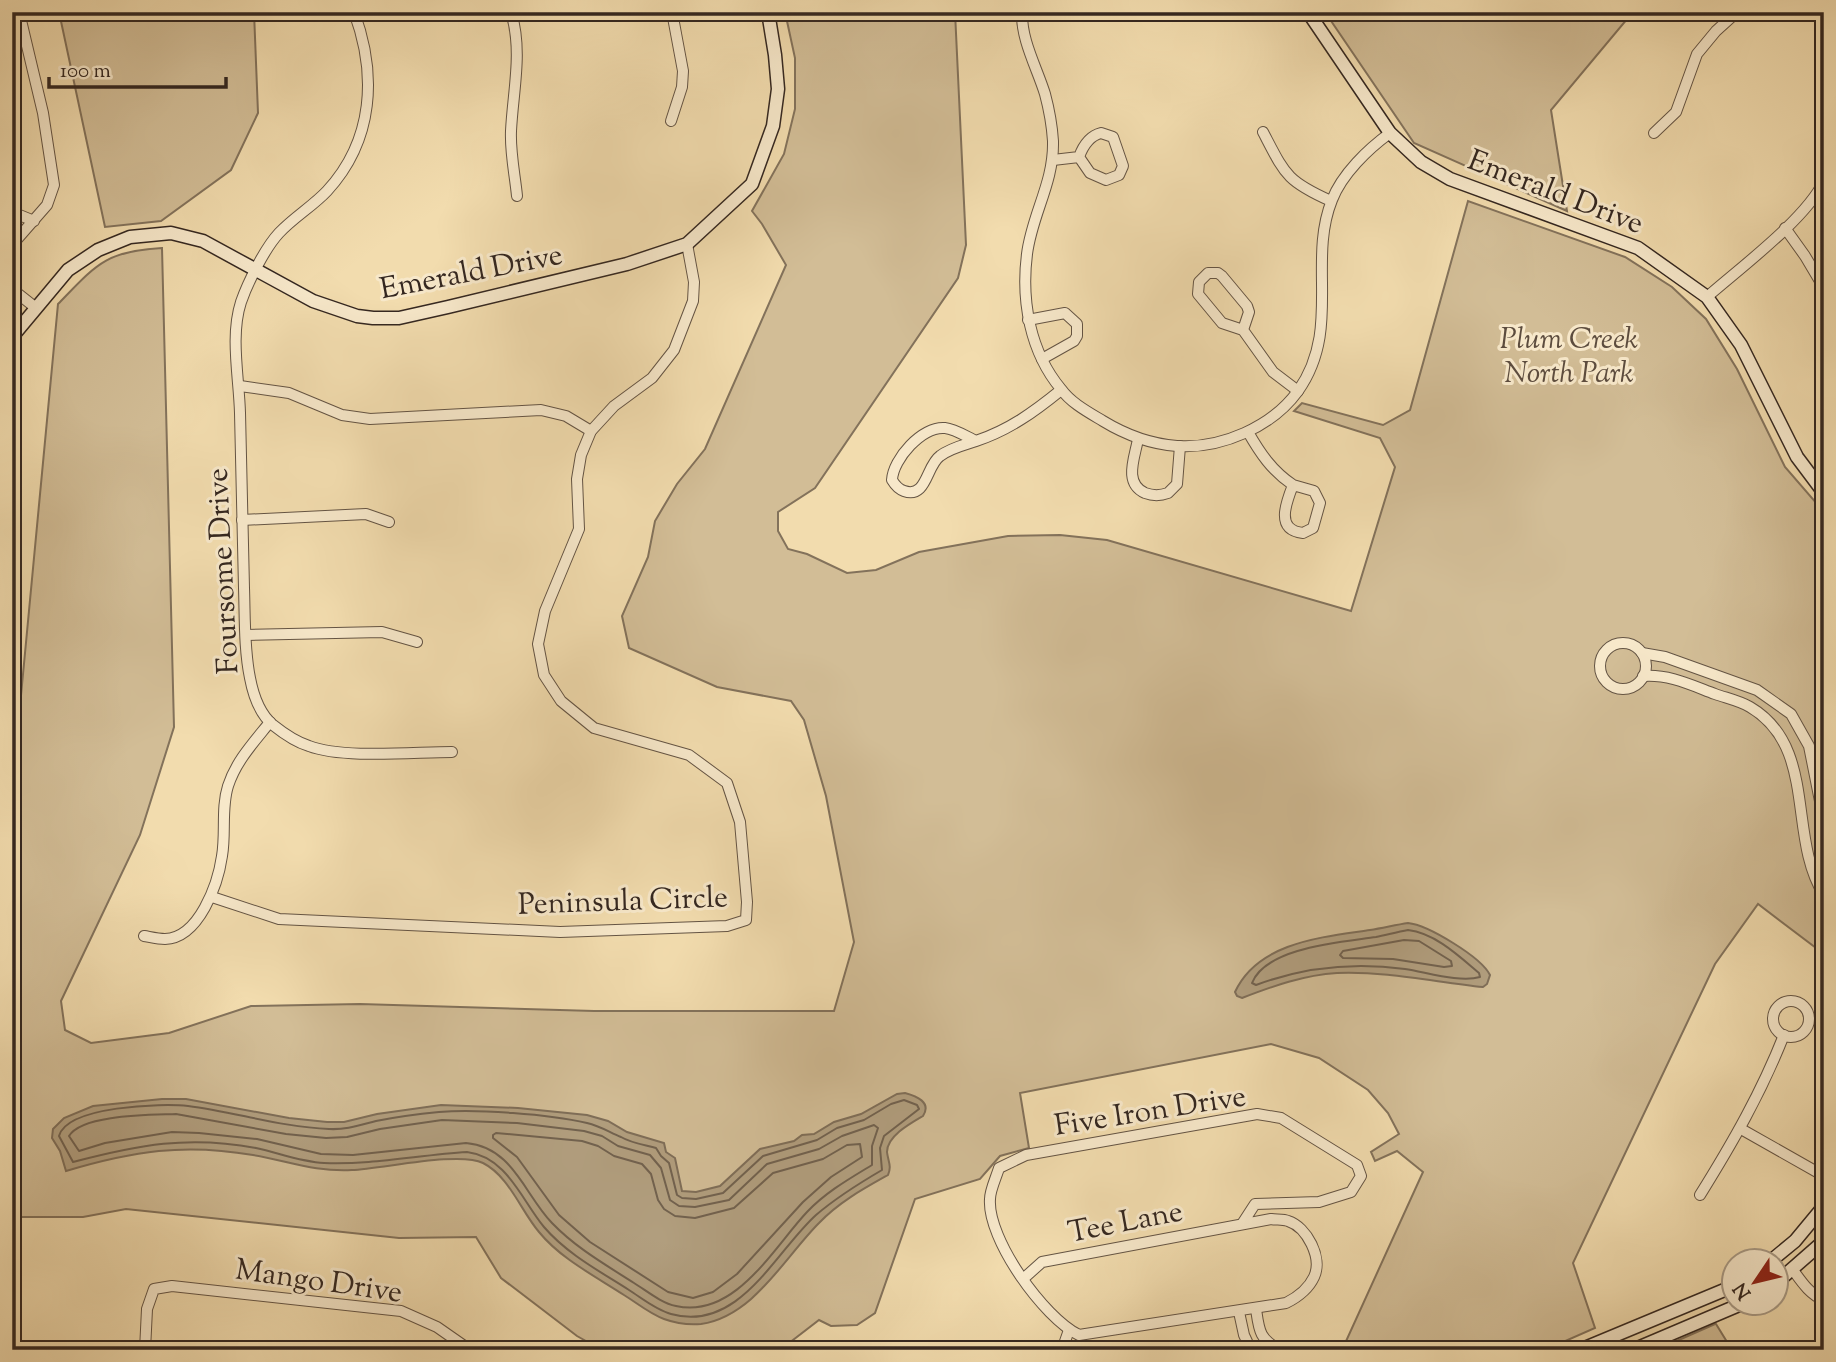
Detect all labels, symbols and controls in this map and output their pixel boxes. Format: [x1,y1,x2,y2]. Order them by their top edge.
scale bar [49,46,226,90]
text: 100 m [60,57,111,87]
street label: Emerald Drive [1461,140,1649,247]
street label: Emerald Drive [376,235,567,312]
park label: Plum Creek North Park [1500,319,1638,396]
street label: Foursome Drive [198,467,251,675]
street label: Peninsula Circle [517,877,729,928]
street label: Five Iron Drive [1051,1076,1249,1149]
street label: Tee Lane [1064,1191,1187,1256]
north arrow [1720,1246,1790,1316]
street label: Mango Drive [232,1249,405,1315]
text: N [1728,1276,1759,1304]

